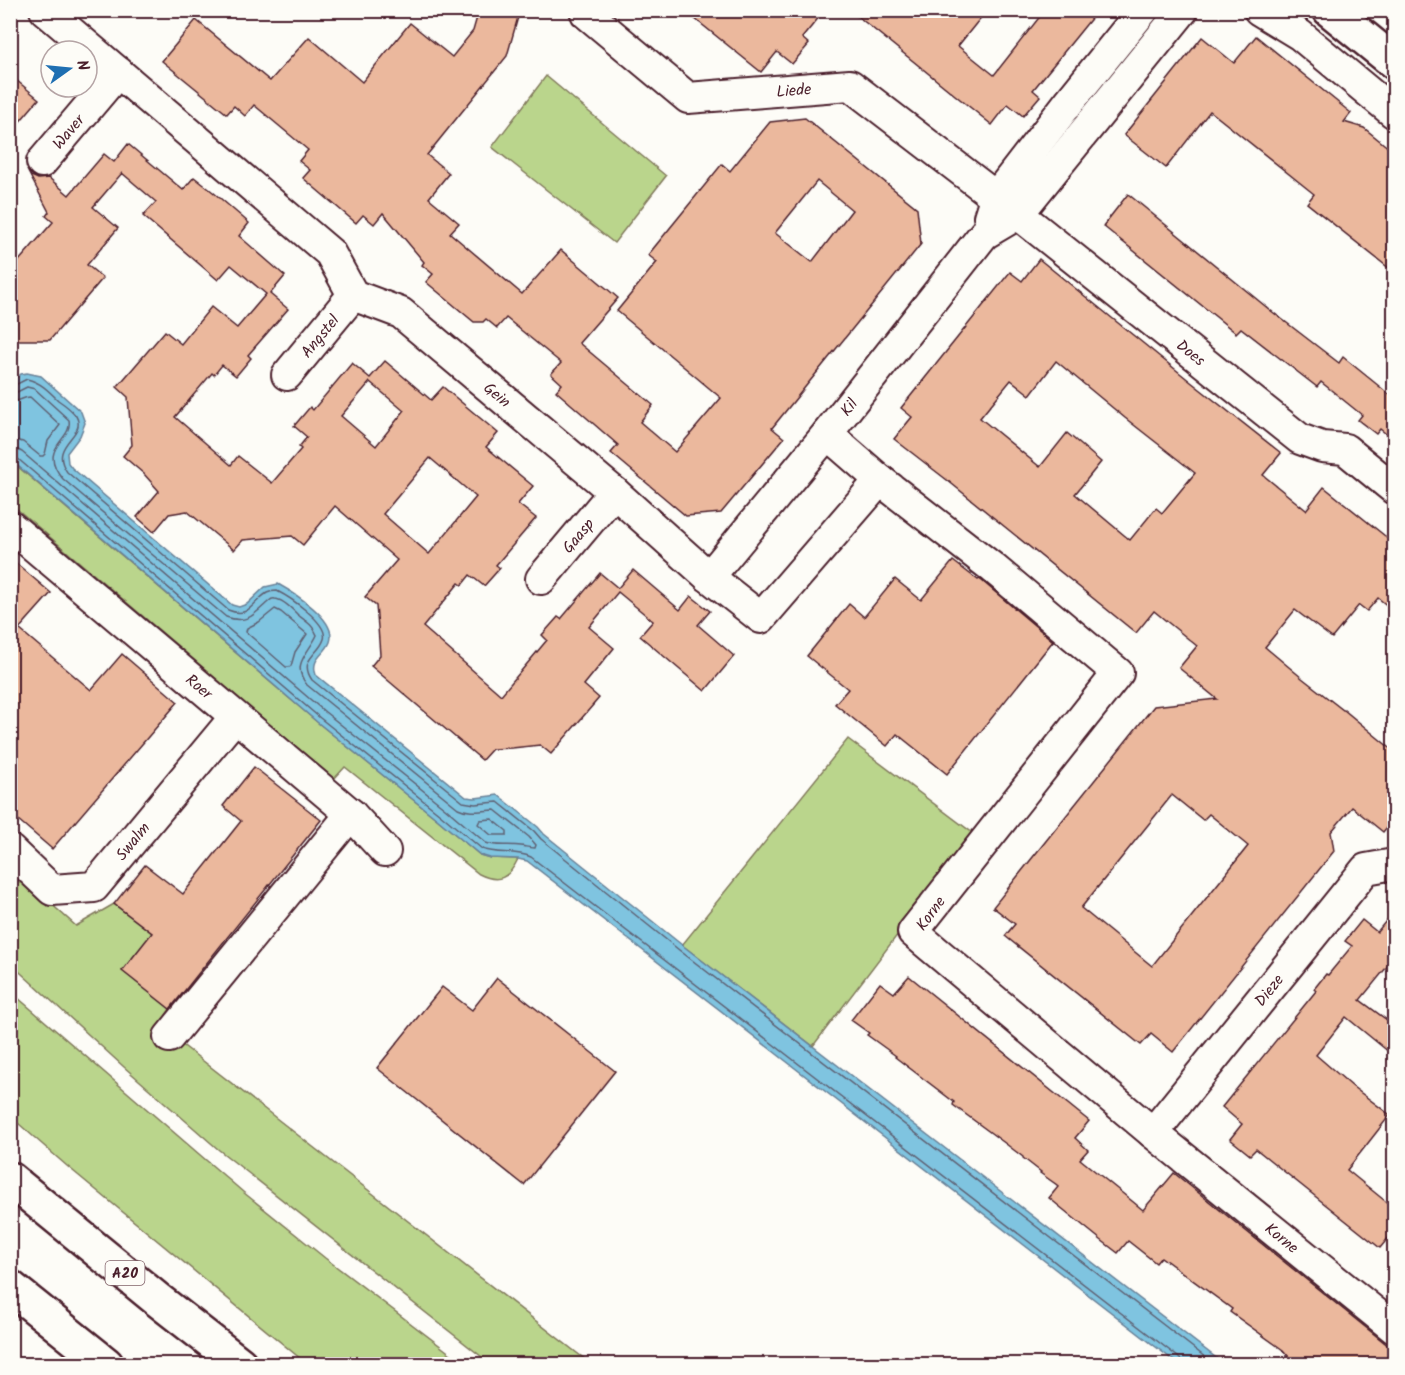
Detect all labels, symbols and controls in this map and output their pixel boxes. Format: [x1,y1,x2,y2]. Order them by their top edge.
north arrow [39,39,99,99]
text: N [69,57,95,74]
street label: Liede [775,77,812,105]
street label: Waver [47,108,92,155]
street label: Angstel [295,309,346,364]
street label: Does [1170,334,1211,373]
street label: Gein [477,376,516,414]
street label: Kil [834,393,865,422]
street label: Gaasp [557,513,601,559]
street label: Roer [179,668,219,707]
street label: Swalm [110,817,157,867]
street label: Korne [910,891,952,936]
street label: Dieze [1249,969,1291,1012]
street label: Korne [1259,1217,1304,1260]
road number: A20 [106,1261,144,1285]

